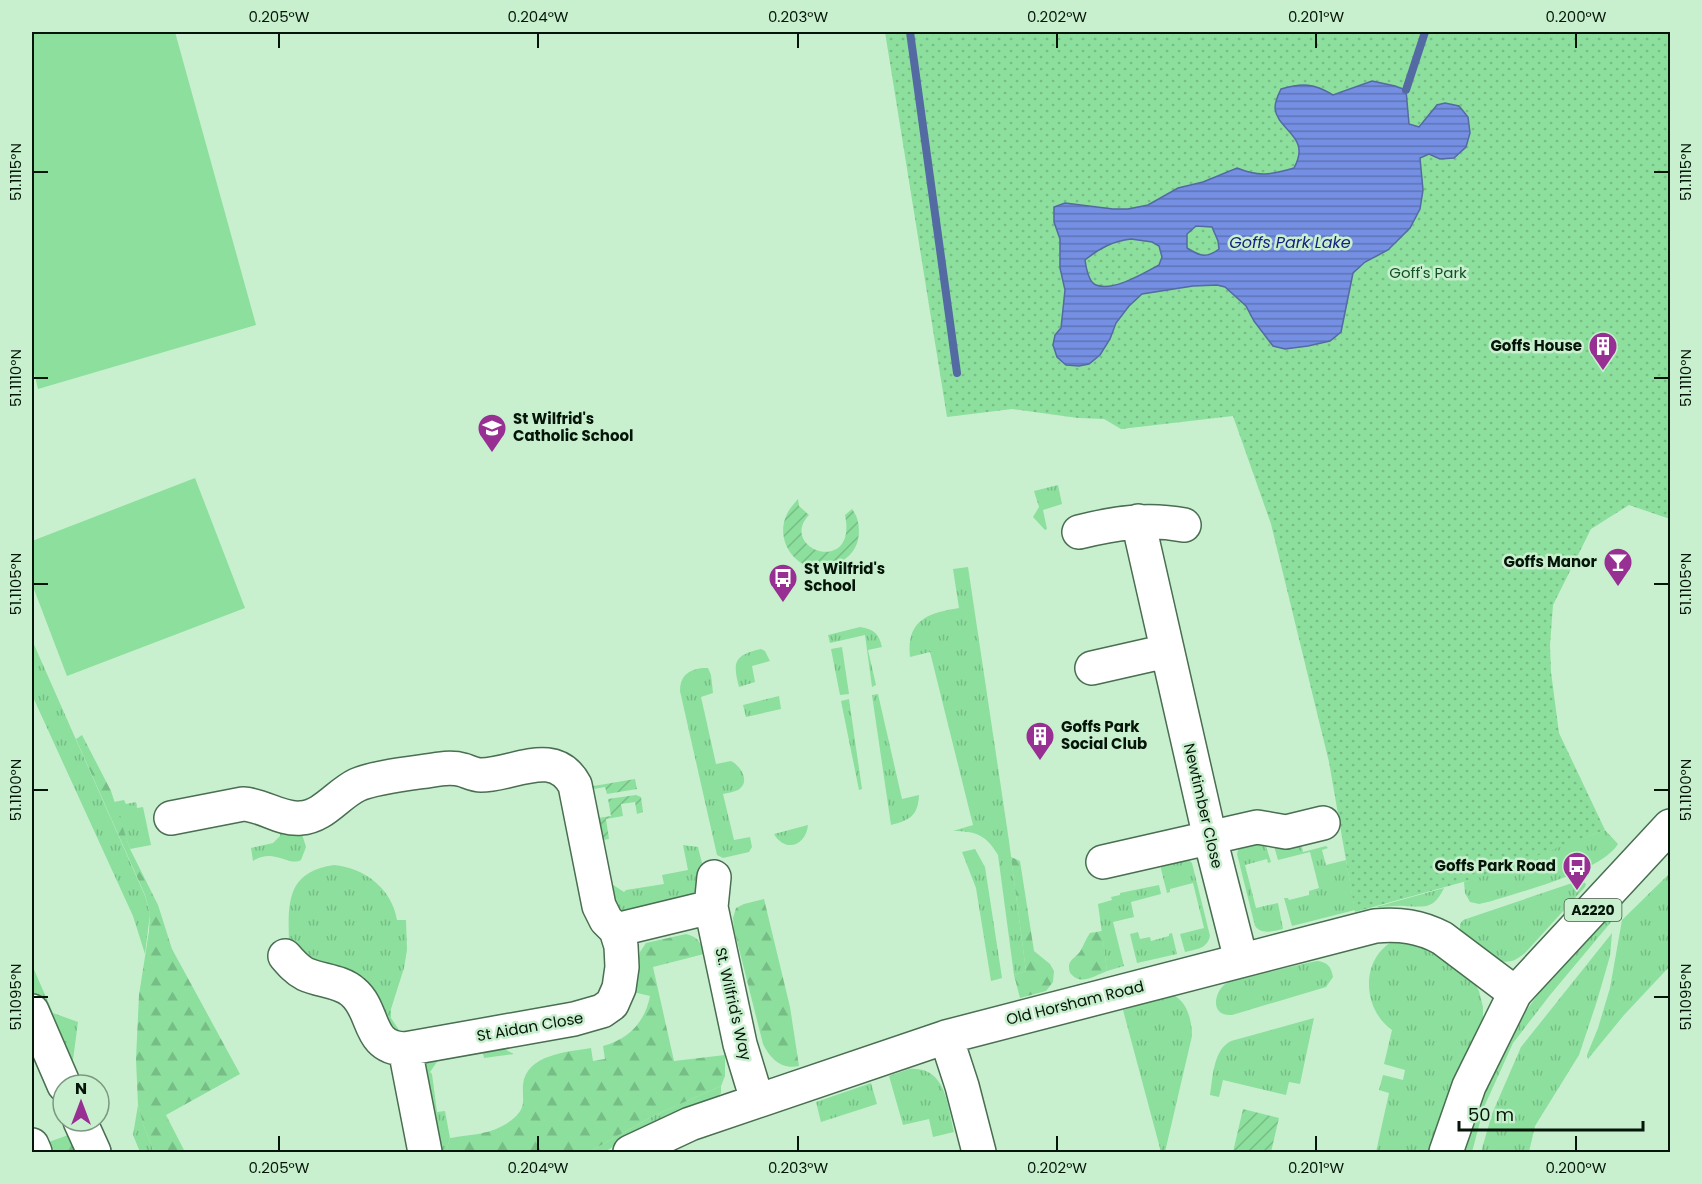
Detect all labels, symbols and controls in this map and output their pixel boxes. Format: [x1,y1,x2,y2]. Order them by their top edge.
text: 0.205°W [249,6,310,27]
text: 0.204°W [508,6,569,27]
text: 0.203°W [768,6,828,27]
text: 0.202°W [1027,6,1087,27]
text: 0.201°W [1288,6,1344,27]
text: 0.200°W [1546,6,1607,27]
text: 51.1115°N [5,143,26,201]
text: 51.1115°N [1675,143,1696,201]
water label: Goffs Park Lake [1229,231,1351,254]
park label: Goff's Park [1389,262,1467,283]
building icon: Goffs House [1587,330,1619,372]
place label: Goffs House [1490,335,1582,356]
text: 51.1110°N [5,349,26,407]
text: 51.1110°N [1675,349,1696,407]
place label: St Wilfrid's Catholic School [513,408,633,446]
school or university icon: St Wilfrid's Catholic School [476,412,508,454]
bar icon: Goffs Manor [1602,546,1634,588]
place label: Goffs Manor [1504,551,1598,572]
text: 51.1105°N [5,553,26,615]
text: 51.1105°N [1675,553,1696,615]
place label: St Wilfrid's School [804,558,885,596]
bus stop icon: St Wilfrid's School [767,562,799,604]
place label: Goffs Park Social Club [1061,716,1147,754]
building icon: Goffs Park Social Club [1024,720,1056,762]
street label: Newtimber Close [1179,741,1228,871]
text: 51.1100°N [5,759,26,821]
text: 51.1100°N [1675,759,1696,821]
bus stop icon: Goffs Park Road [1561,850,1593,892]
place label: Goffs Park Road [1435,855,1556,876]
road number: A2220 [1564,899,1622,921]
street label: St. Wilfrid's Way [710,945,757,1063]
text: 51.1095°N [5,963,26,1031]
text: 51.1095°N [1675,963,1696,1031]
street label: Old Horsham Road [1004,975,1146,1030]
street label: St Aidan Close [475,1007,585,1046]
north arrow [51,1073,111,1133]
text: N [75,1077,87,1100]
scale bar [1459,1094,1644,1132]
text: 50 m [1468,1102,1514,1127]
text: 0.205°W [249,1157,310,1178]
text: 0.204°W [508,1157,569,1178]
text: 0.203°W [768,1157,828,1178]
text: 0.202°W [1027,1157,1087,1178]
text: 0.201°W [1288,1157,1344,1178]
text: 0.200°W [1546,1157,1607,1178]

